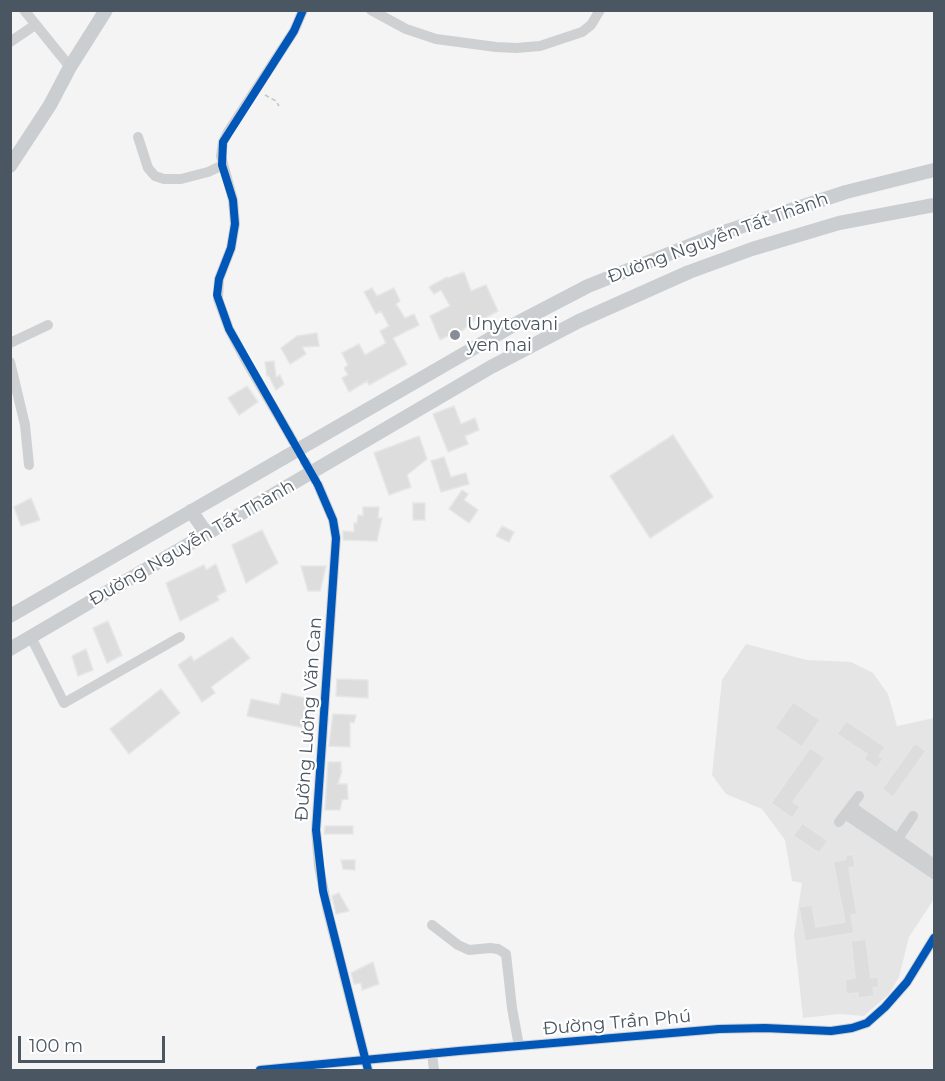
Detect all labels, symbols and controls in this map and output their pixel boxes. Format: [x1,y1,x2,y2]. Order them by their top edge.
street label: Đường Nguyễn Tất Thành [605,188,831,288]
place label: Unytovani yen nai [467,314,558,356]
marker: Unytovani yen nai [448,328,462,342]
street label: Đường Nguyễn Tất Thành [86,475,298,611]
street label: Đường Lương Văn Can [291,616,327,822]
street label: Đường Trần Phú [542,1006,692,1040]
scale bar [21,1024,168,1062]
text: 100 m [29,1035,83,1057]

